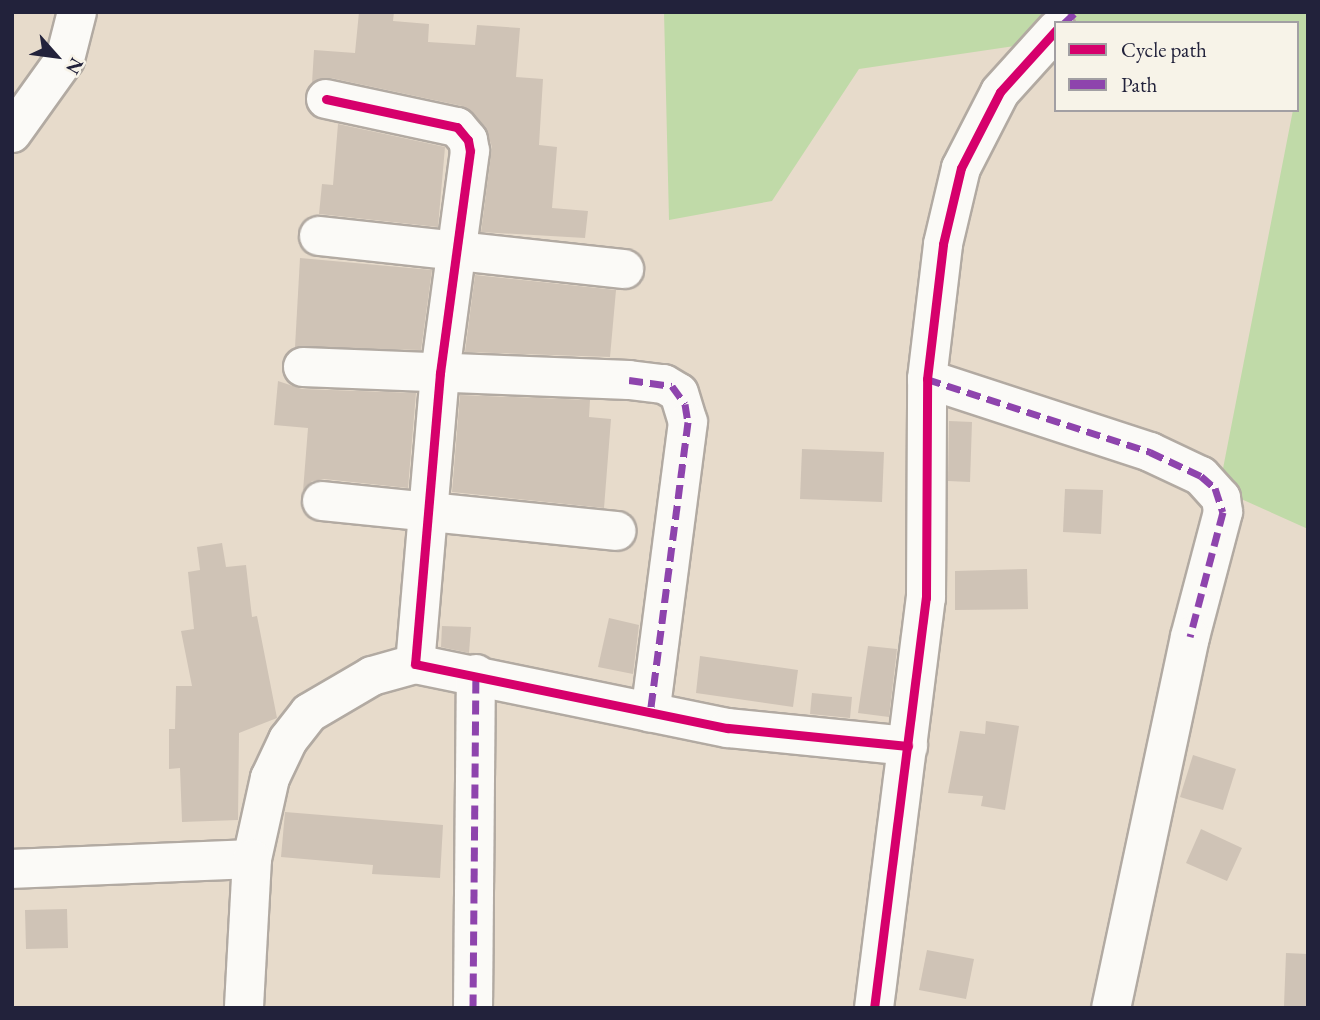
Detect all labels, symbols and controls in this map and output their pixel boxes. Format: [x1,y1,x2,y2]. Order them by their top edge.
north arrow [21,21,91,91]
legend [1054,21,1299,112]
text: Cycle path [1121,36,1207,63]
text: N [60,53,90,79]
text: Path [1121,71,1157,98]

